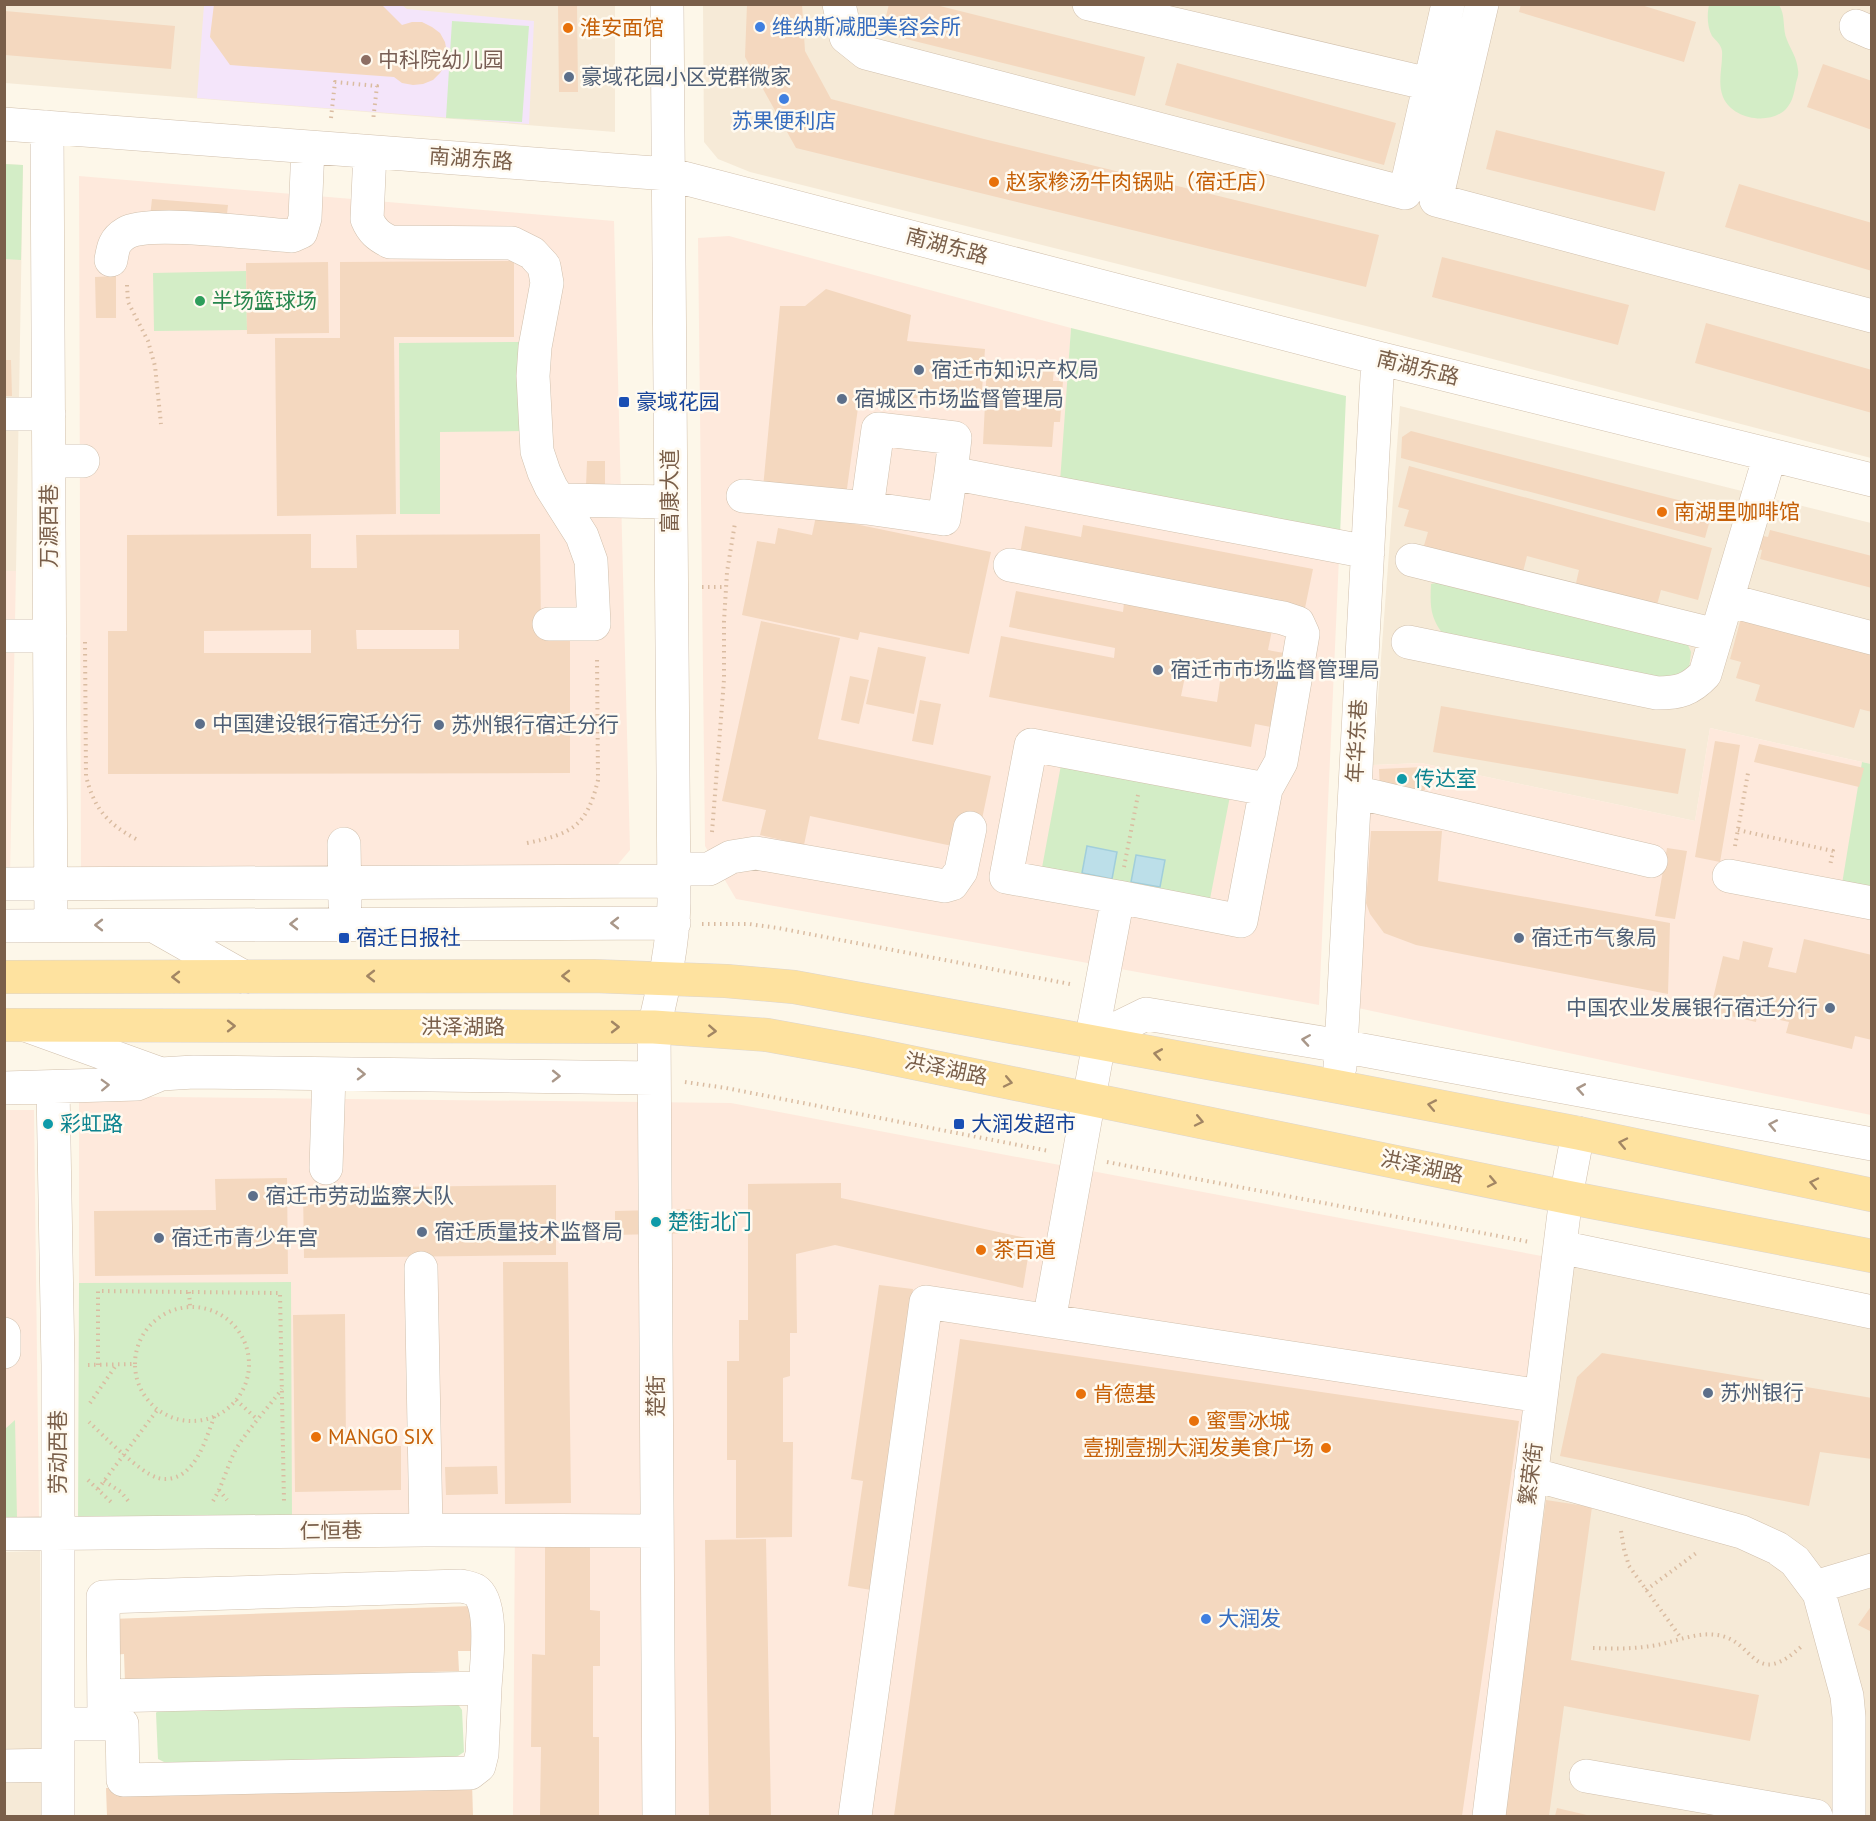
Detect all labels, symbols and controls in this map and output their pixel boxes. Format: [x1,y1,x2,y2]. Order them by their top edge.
place label: 维纳斯减肥美容会所 [772,13,961,40]
place label: 淮安面馆 [580,14,664,41]
marker: 维纳斯减肥美容会所 [753,20,767,34]
marker: 淮安面馆 [561,21,575,35]
place label: 中科院幼儿园 [378,46,504,73]
marker: 中科院幼儿园 [359,53,373,67]
place label: 豪域花园小区党群微家 [581,63,791,90]
marker: 豪域花园小区党群微家 [562,70,576,84]
marker: 苏果便利店 [777,92,791,106]
place label: 苏果便利店 [732,107,837,134]
street label: 南湖东路 [428,142,514,175]
place label: 赵家糁汤牛肉锅贴（宿迁店） [1006,168,1279,195]
marker: 赵家糁汤牛肉锅贴（宿迁店） [987,175,1001,189]
street label: 南湖东路 [903,222,991,269]
place label: 半场篮球场 [212,287,317,314]
marker: 半场篮球场 [193,294,207,308]
street label: 南湖东路 [1374,344,1462,391]
place label: 宿迁市知识产权局 [931,356,1099,383]
marker: 宿迁市知识产权局 [912,363,926,377]
place label: 宿城区市场监督管理局 [854,385,1064,412]
place label: 豪域花园 [636,388,720,415]
marker: 宿城区市场监督管理局 [835,392,849,406]
marker: 豪域花园 [617,395,631,409]
street label: 富康大道 [656,449,683,533]
street label: 万源西巷 [35,484,62,568]
place label: 南湖里咖啡馆 [1674,498,1800,525]
marker: 南湖里咖啡馆 [1655,505,1669,519]
place label: 宿迁市市场监督管理局 [1170,656,1380,683]
marker: 宿迁市市场监督管理局 [1151,663,1165,677]
street label: 年华东巷 [1341,698,1372,784]
place label: 中国建设银行宿迁分行 [212,710,422,737]
place label: 苏州银行宿迁分行 [451,711,619,738]
marker: 中国建设银行宿迁分行 [193,717,207,731]
marker: 苏州银行宿迁分行 [432,718,446,732]
place label: 传达室 [1414,765,1477,792]
marker: 传达室 [1395,772,1409,786]
one-way arrow [611,917,620,929]
one-way arrow [290,918,299,930]
one-way arrow [95,919,104,931]
place label: 宿迁日报社 [356,924,461,951]
place label: 宿迁市气象局 [1531,924,1657,951]
marker: 宿迁日报社 [337,931,351,945]
marker: 宿迁市气象局 [1512,931,1526,945]
one-way arrow [366,970,375,982]
one-way arrow [561,970,570,982]
one-way arrow [171,971,180,983]
place label: 中国农业发展银行宿迁分行 [1566,994,1818,1021]
marker: 中国农业发展银行宿迁分行 [1823,1001,1837,1015]
street label: 洪泽湖路 [421,1013,505,1040]
one-way arrow [226,1020,235,1032]
one-way arrow [610,1021,619,1033]
one-way arrow [708,1024,717,1037]
one-way arrow [1302,1034,1312,1047]
street label: 洪泽湖路 [902,1047,990,1090]
one-way arrow [1153,1048,1163,1061]
one-way arrow [356,1068,365,1080]
one-way arrow [551,1070,560,1082]
one-way arrow [1002,1075,1012,1088]
one-way arrow [100,1079,109,1092]
one-way arrow [1576,1084,1586,1096]
one-way arrow [1428,1099,1438,1112]
place label: 彩虹路 [60,1110,123,1137]
place label: 大润发超市 [971,1110,1076,1137]
one-way arrow [1193,1114,1203,1127]
marker: 彩虹路 [41,1117,55,1131]
marker: 大润发超市 [952,1117,966,1131]
one-way arrow [1768,1119,1778,1132]
one-way arrow [1619,1137,1629,1150]
street label: 洪泽湖路 [1378,1145,1466,1188]
one-way arrow [1487,1175,1497,1188]
one-way arrow [1810,1177,1820,1190]
place label: 宿迁市劳动监察大队 [265,1182,454,1209]
marker: 宿迁市劳动监察大队 [246,1189,260,1203]
place label: 楚街北门 [668,1208,752,1235]
marker: 楚街北门 [649,1215,663,1229]
place label: 宿迁质量技术监督局 [434,1218,623,1245]
place label: 宿迁市青少年宫 [171,1224,318,1251]
marker: 宿迁质量技术监督局 [415,1225,429,1239]
marker: 宿迁市青少年宫 [152,1231,166,1245]
place label: 茶百道 [993,1236,1056,1263]
marker: 茶百道 [974,1243,988,1257]
street label: 楚街 [642,1375,669,1417]
place label: 苏州银行 [1720,1379,1804,1406]
place label: 肯德基 [1093,1380,1156,1407]
marker: 苏州银行 [1701,1386,1715,1400]
marker: 肯德基 [1074,1387,1088,1401]
place label: 蜜雪冰城 [1206,1407,1290,1434]
street label: 劳动西巷 [44,1410,71,1494]
marker: 蜜雪冰城 [1187,1414,1201,1428]
place label: MANGO SIX [328,1423,434,1450]
marker: MANGO SIX [309,1430,323,1444]
place label: 壹捌壹捌大润发美食广场 [1083,1434,1314,1461]
marker: 壹捌壹捌大润发美食广场 [1319,1441,1333,1455]
street label: 繁荣街 [1513,1441,1548,1507]
street label: 仁恒巷 [299,1516,363,1545]
place label: 大润发 [1218,1605,1281,1632]
marker: 大润发 [1199,1612,1213,1626]

